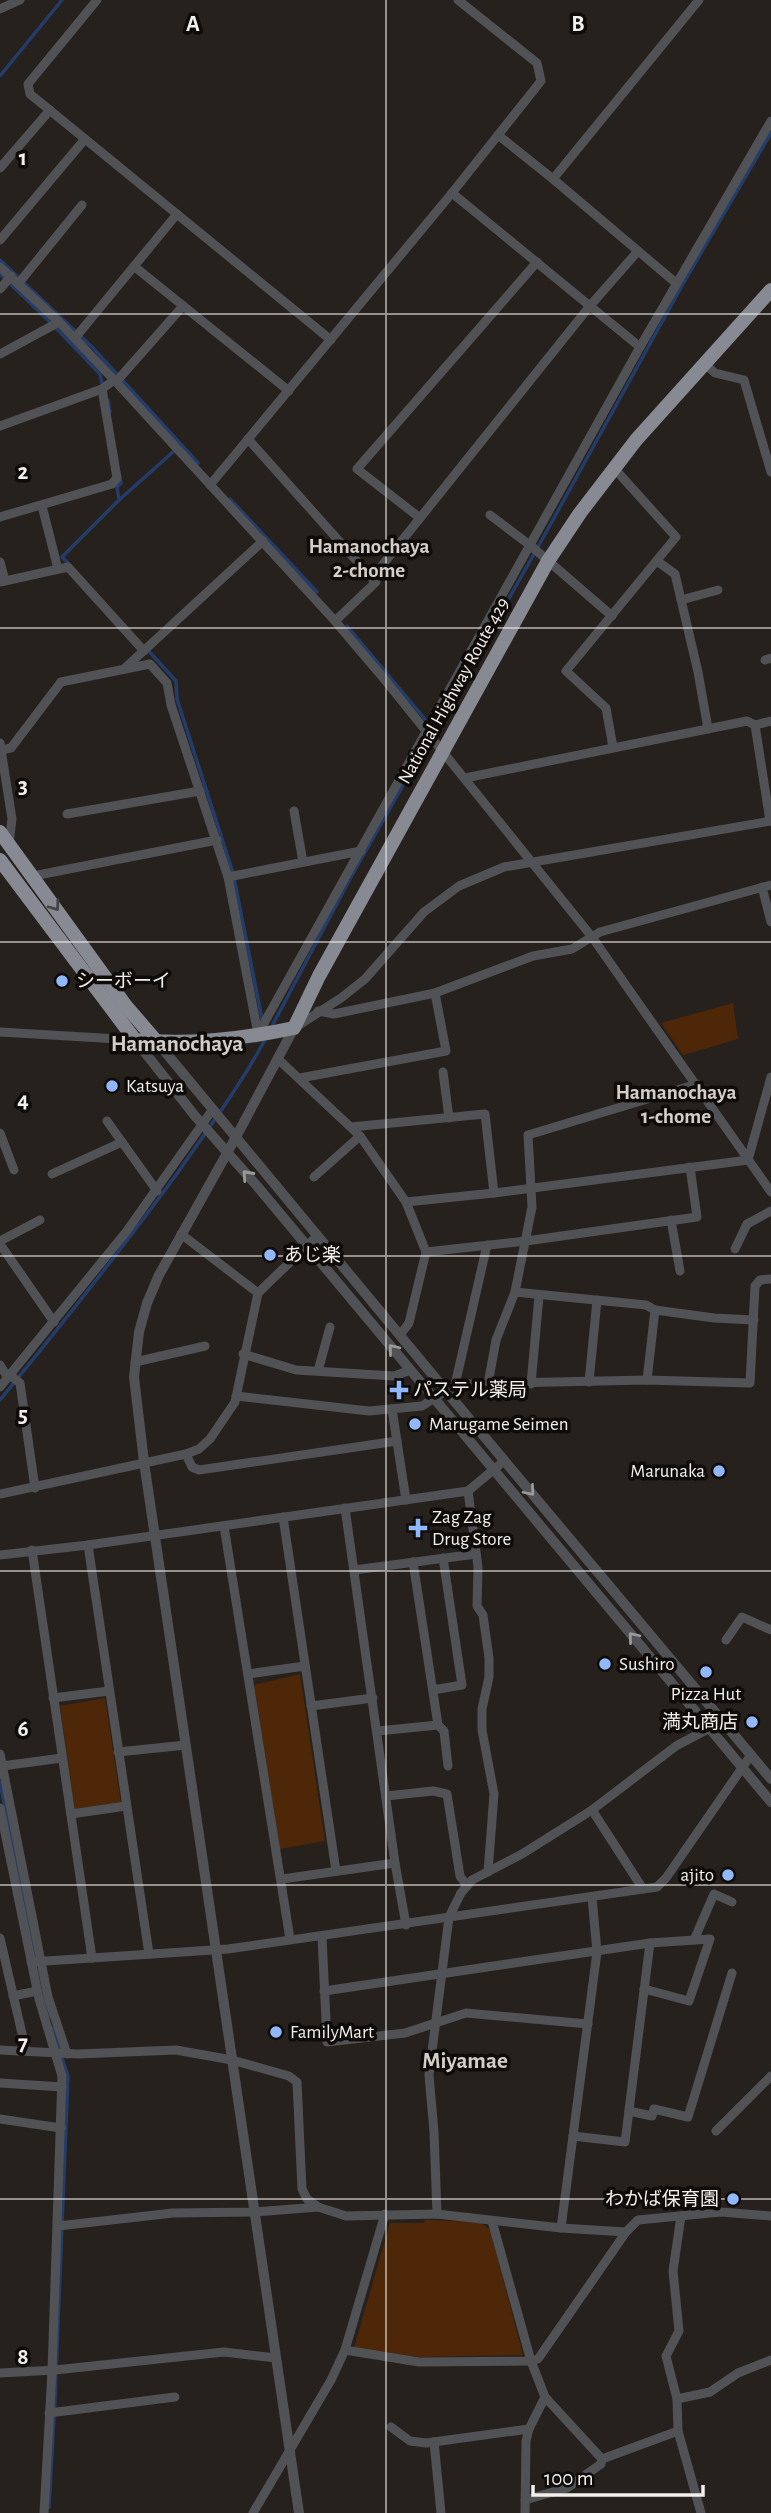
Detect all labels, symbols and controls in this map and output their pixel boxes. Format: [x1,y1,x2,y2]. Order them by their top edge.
text: A [186,13,200,36]
text: B [571,13,585,36]
text: 1 [19,147,27,170]
text: 2 [18,461,29,484]
district label: Hamanochaya 2-chome [308,536,430,581]
street label: National Highway Route 429 [395,595,513,787]
text: 3 [18,775,28,798]
one-way arrow [47,898,60,911]
place label: シーボーイ [76,971,171,991]
marker: シーボーイ [54,973,70,989]
district label: Hamanochaya [111,1033,243,1056]
place label: Katsuya [126,1077,184,1096]
marker: Katsuya [104,1078,120,1094]
district label: Hamanochaya 1-chome [615,1082,737,1127]
text: 4 [17,1089,29,1112]
one-way arrow [243,1170,255,1183]
place label: あじ楽 [284,1245,341,1265]
marker: あじ楽 [262,1247,278,1263]
one-way arrow [389,1345,401,1358]
place label: パステル薬局 [413,1379,527,1400]
marker: パステル薬局 [391,1382,407,1398]
text: 5 [18,1404,28,1427]
place label: Marugame Seimen [429,1415,569,1434]
marker: Marugame Seimen [407,1416,423,1432]
place label: Marunaka [630,1462,705,1481]
marker: Marunaka [711,1463,727,1479]
one-way arrow [522,1483,534,1496]
place label: Zag Zag Drug Store [432,1508,511,1549]
marker: Zag Zag Drug Store [410,1520,426,1536]
one-way arrow [629,1633,641,1646]
place label: Sushiro [619,1655,675,1674]
marker: Sushiro [597,1656,613,1672]
marker: Pizza Hut [698,1664,714,1680]
place label: Pizza Hut [671,1685,741,1704]
place label: 満丸商店 [662,1711,738,1732]
marker: 満丸商店 [744,1714,760,1730]
text: 6 [17,1718,29,1741]
place label: ajito [680,1866,714,1885]
marker: ajito [720,1867,736,1883]
place label: FamilyMart [290,2023,374,2042]
marker: FamilyMart [268,2024,284,2040]
text: 7 [18,2032,28,2055]
district label: Miyamae [422,2050,508,2073]
place label: わかば保育園 [605,2189,719,2209]
marker: わかば保育園 [725,2191,741,2207]
text: 8 [17,2346,29,2369]
scale bar [533,2454,703,2498]
text: 100 m [544,2468,594,2489]

